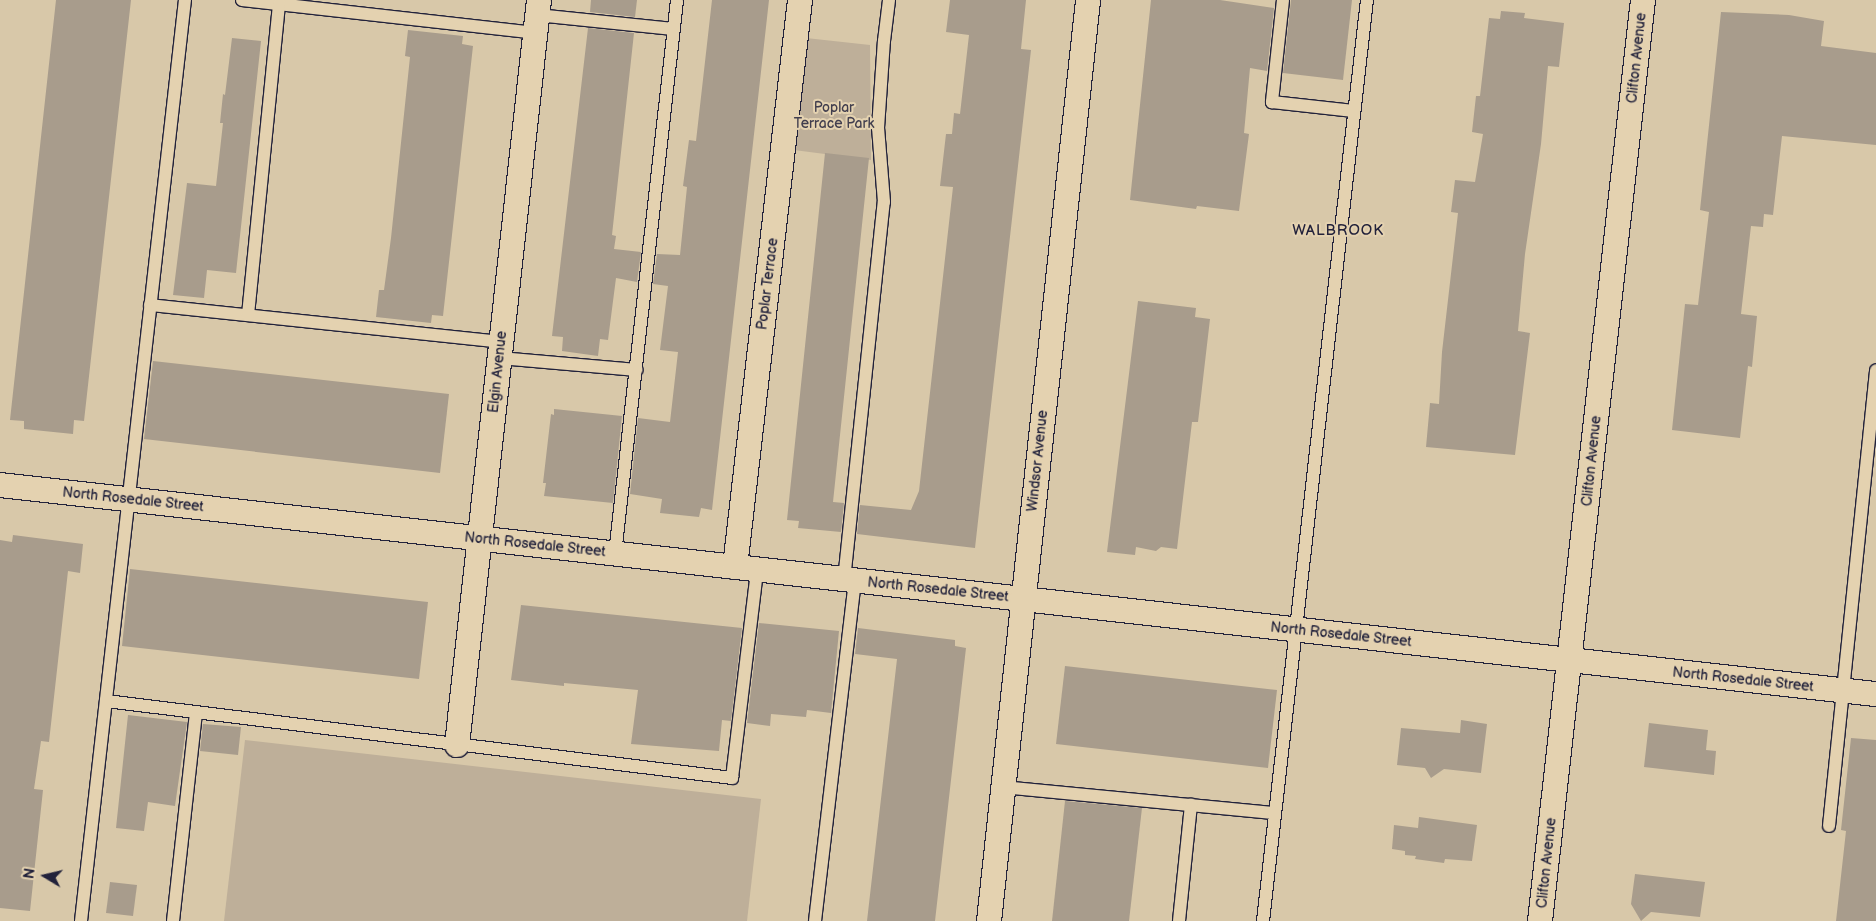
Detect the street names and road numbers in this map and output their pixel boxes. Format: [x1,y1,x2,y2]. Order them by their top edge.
street label: Clifton Avenue [1624,12,1650,104]
street label: Poplar Terrace [754,237,782,331]
street label: Elgin Avenue [485,330,511,414]
street label: Windsor Avenue [1024,409,1052,513]
street label: Clifton Avenue [1579,415,1605,507]
street label: North Rosedale Street [61,484,205,516]
street label: North Rosedale Street [463,529,607,561]
street label: North Rosedale Street [866,574,1010,606]
street label: North Rosedale Street [1269,619,1413,651]
street label: North Rosedale Street [1671,664,1815,696]
street label: Clifton Avenue [1534,817,1560,909]

